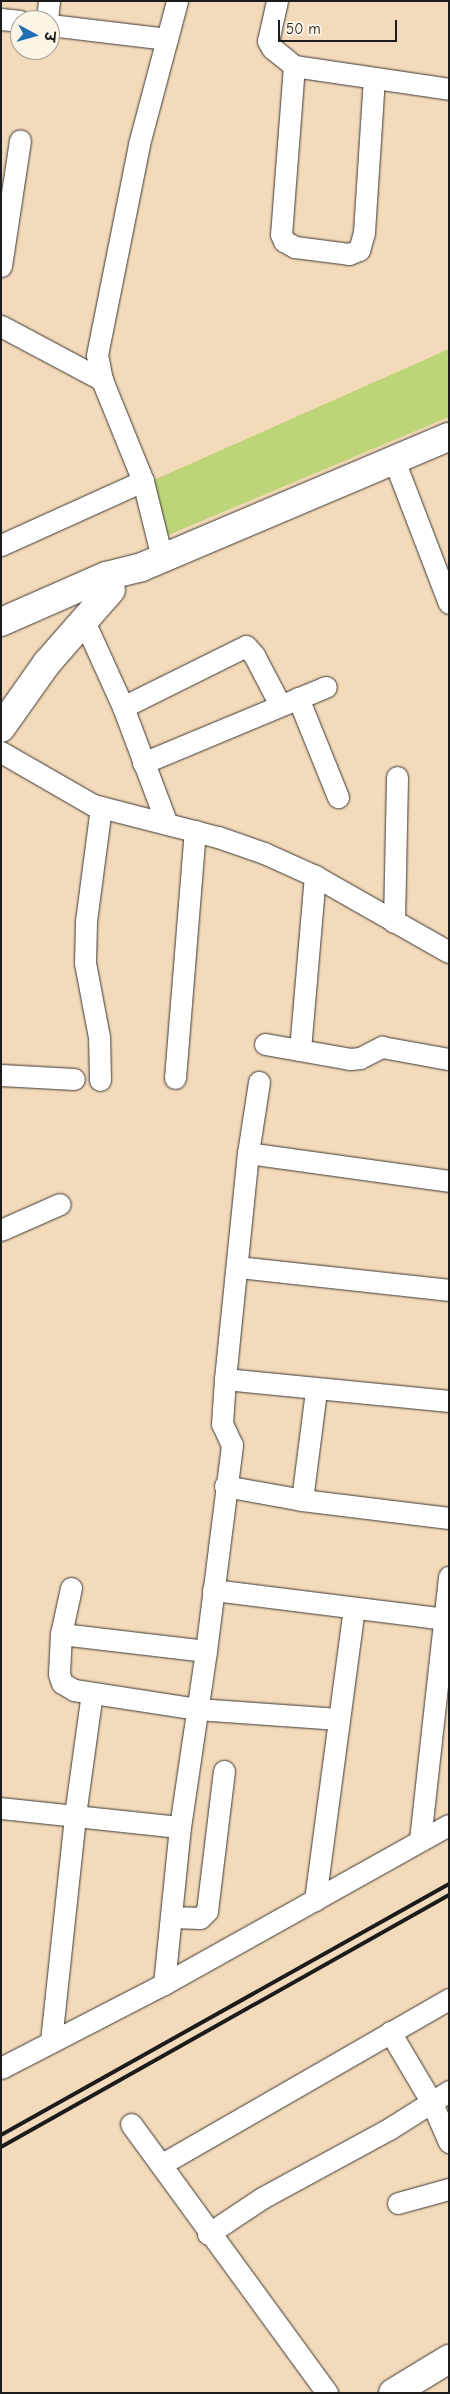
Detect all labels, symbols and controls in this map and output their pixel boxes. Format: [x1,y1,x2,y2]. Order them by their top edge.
north arrow [10,10,60,60]
scale bar [280,10,399,42]
text: 50 m [286,20,321,38]
text: उ [40,31,58,42]

